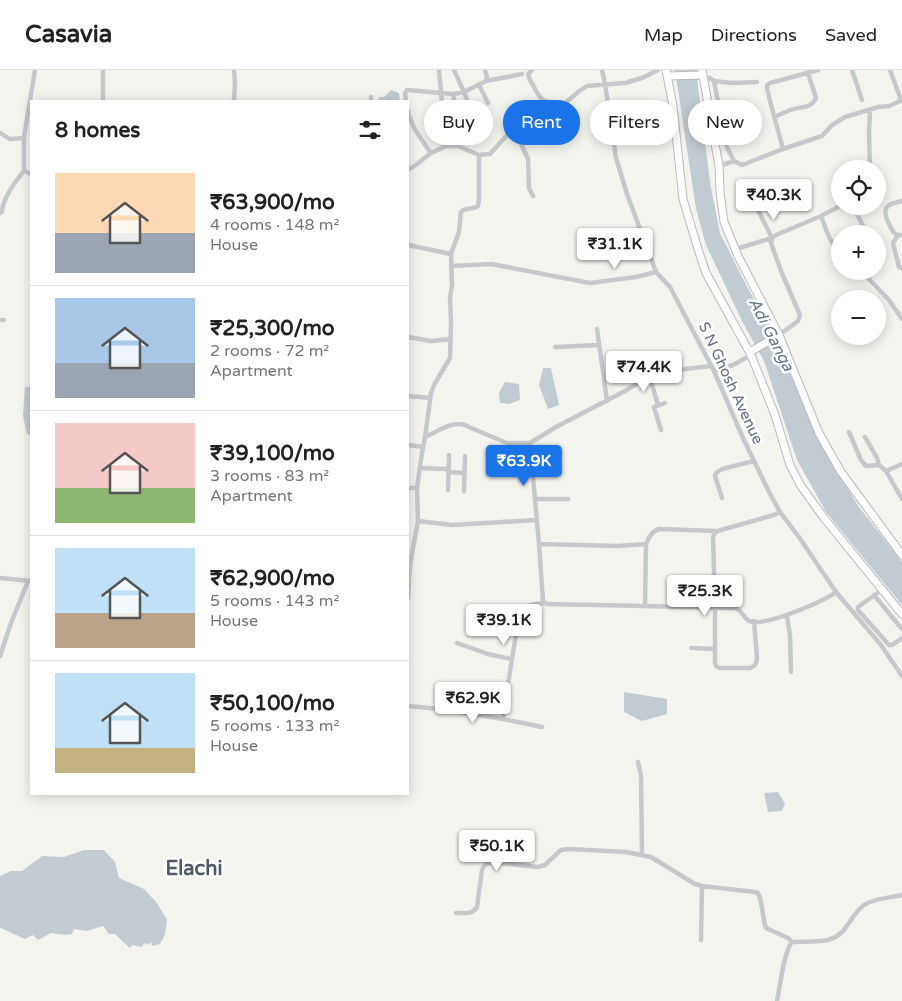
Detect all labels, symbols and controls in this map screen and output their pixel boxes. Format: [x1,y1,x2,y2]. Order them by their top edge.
text: Casavia [25,20,112,49]
text: Map [644,24,683,46]
text: Directions [711,24,797,46]
text: Saved [825,24,877,46]
chip: Buy [424,100,493,145]
chip: Rent [503,100,580,145]
chip: Filters [590,100,678,145]
chip: New [688,100,762,145]
icon: filters [356,116,384,144]
text: 8 homes [55,118,140,143]
map controls [831,160,886,345]
button: locate [831,160,886,215]
pin: ₹40.3K [733,178,815,221]
text: ₹40.3K [747,185,801,205]
text: ₹63,900/mo [210,190,335,215]
icon: home [95,193,155,253]
text: 4 rooms · 148 m² [210,215,339,235]
button: + [831,225,886,280]
pin: ₹31.1K [574,228,656,270]
text: ₹31.1K [588,234,642,254]
text: House [210,235,258,255]
button: − [831,290,886,345]
water label: Adi Ganga [744,294,799,375]
text: ₹25,300/mo [210,316,335,341]
icon: home [95,318,155,378]
street label: S N Ghosh Avenue [695,319,767,447]
text: 2 rooms · 72 m² [210,341,329,361]
pin: ₹74.4K [603,350,685,393]
text: ₹74.4K [617,357,671,377]
text: Apartment [210,361,293,381]
text: ₹39,100/mo [210,441,335,466]
icon: home [95,443,155,503]
pin: ₹63.9K [483,444,565,487]
text: ₹63.9K [497,451,551,471]
text: 3 rooms · 83 m² [210,466,329,486]
text: Apartment [210,486,293,506]
text: ₹62,900/mo [210,566,335,591]
icon: home [95,568,155,628]
pin: ₹25.3K [664,574,746,617]
text: ₹25.3K [678,581,732,601]
text: 5 rooms · 143 m² [210,591,339,611]
pin: ₹39.1K [463,604,545,646]
text: ₹39.1K [477,610,531,630]
text: House [210,611,258,631]
pin: ₹62.9K [432,682,514,724]
text: ₹62.9K [446,688,500,708]
text: ₹50,100/mo [210,691,335,716]
icon: home [95,693,155,753]
text: 5 rooms · 133 m² [210,716,339,736]
text: House [210,736,258,756]
pin: ₹50.1K [456,830,538,872]
text: ₹50.1K [470,836,524,856]
district label: Elachi [166,857,222,881]

